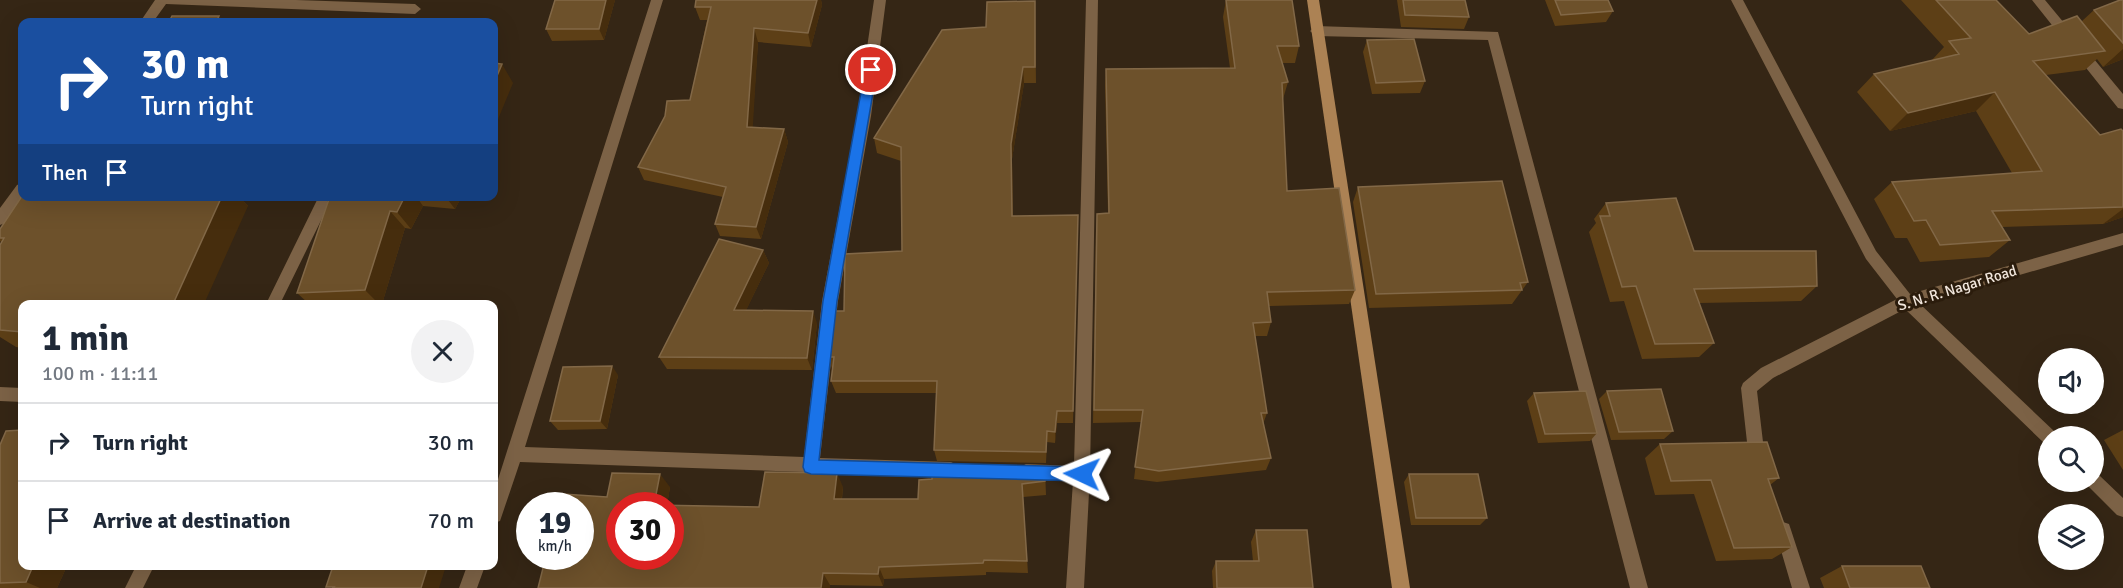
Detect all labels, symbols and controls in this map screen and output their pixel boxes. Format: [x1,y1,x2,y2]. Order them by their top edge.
text: 30 m [141,39,230,90]
icon: right [42,42,120,120]
pin [845,44,896,95]
icon: arrive [854,53,887,86]
text: Turn right [141,90,254,123]
icon: arrive [100,156,133,189]
text: Then [42,159,88,186]
street label: S. N. R. Nagar Road [1895,261,2019,315]
text: 1 min [42,316,129,361]
button: close [411,320,474,383]
map controls [2038,348,2104,570]
button: sound [2038,348,2104,414]
text: 100 m · 11:11 [42,361,158,386]
icon: right [42,426,75,459]
button: search [2038,426,2104,492]
text: Turn right [93,429,188,456]
text: 30 m [428,429,474,456]
position arrow [1050,442,1114,506]
speed limit sign: 30 [606,492,684,570]
icon: arrive [42,504,75,537]
button: layers [2038,504,2104,570]
text: 19 [539,505,571,542]
text: Arrive at destination [93,507,290,534]
text: 70 m [428,507,474,534]
text: km/h [538,537,572,555]

